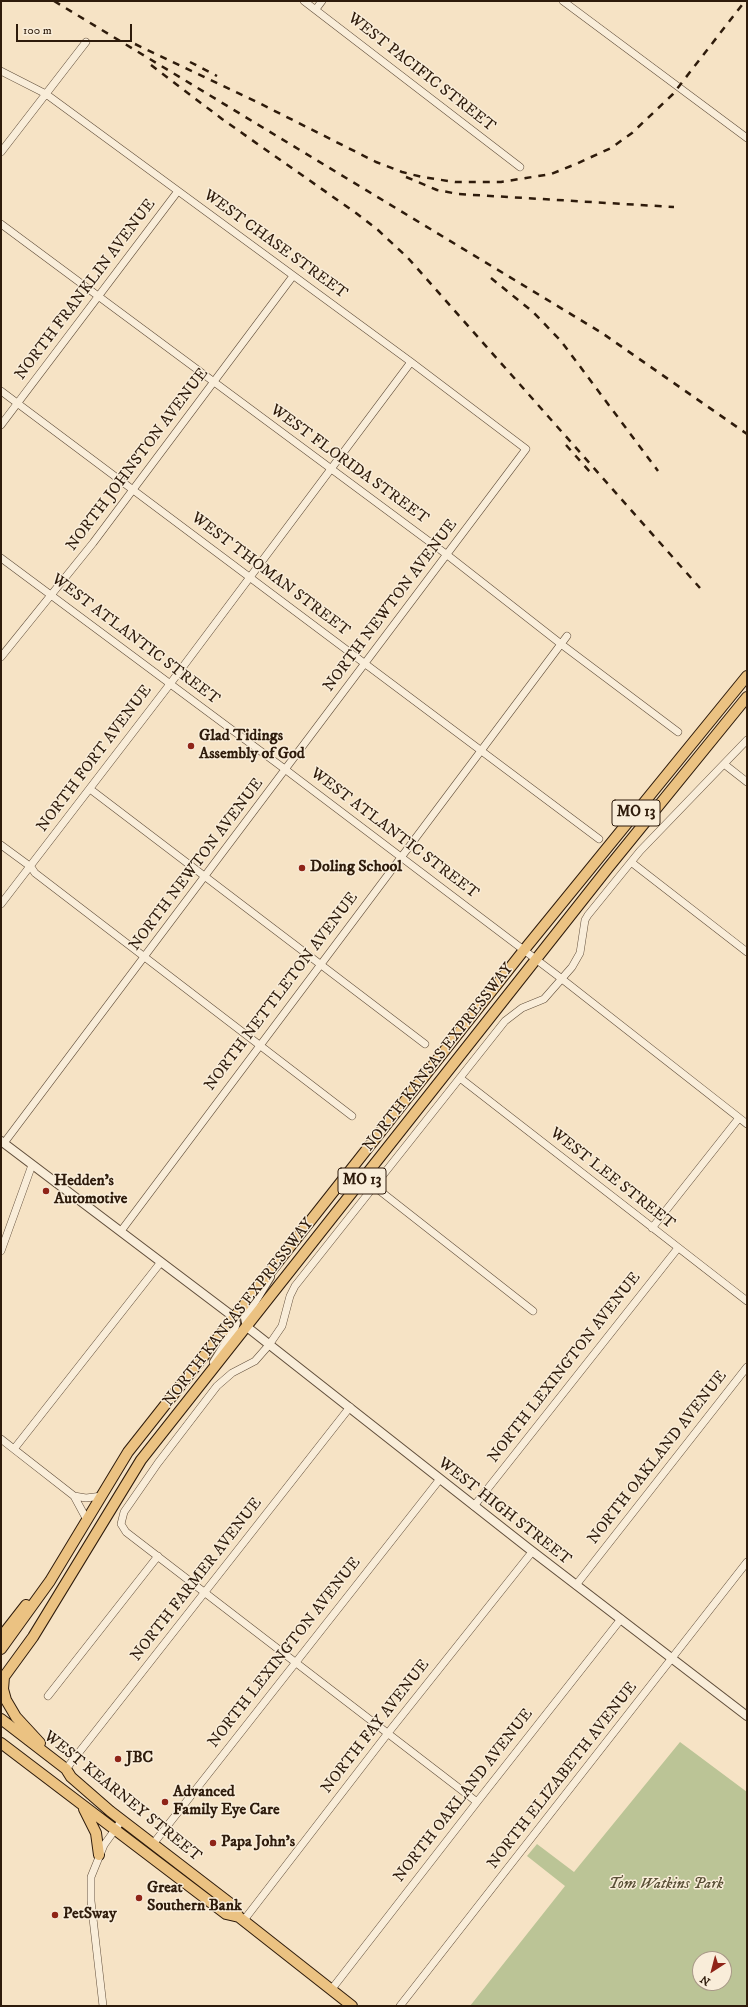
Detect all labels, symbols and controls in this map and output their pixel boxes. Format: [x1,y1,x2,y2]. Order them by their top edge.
street label: WEST PACIFIC STREET [343,9,499,137]
scale bar [18,16,134,42]
text: 100 m [23,23,52,38]
street label: WEST CHASE STREET [199,186,351,304]
street label: NORTH FRANKLIN AVENUE [12,196,160,384]
street label: NORTH JOHNSTON AVENUE [63,365,213,555]
street label: WEST FLORIDA STREET [266,401,432,529]
street label: WEST THOMAN STREET [187,509,353,641]
street label: NORTH NEWTON AVENUE [320,516,462,696]
street label: WEST ATLANTIC STREET [47,571,223,709]
street label: NORTH FORT AVENUE [33,682,157,836]
place label: Glad Tidings Assembly of God [199,727,305,765]
marker: Glad Tidings Assembly of God [186,741,196,751]
street label: WEST ATLANTIC STREET [306,765,482,903]
street label: NORTH NEWTON AVENUE [126,775,268,955]
road number: MO 13 [612,800,660,826]
place label: Doling School [310,858,402,878]
marker: Doling School [297,863,307,873]
street label: NORTH NETTLETON AVENUE [201,889,363,1095]
street label: NORTH KANSAS EXPRESSWAY [359,960,519,1156]
street label: WEST LEE STREET [546,1124,678,1234]
road number: MO 13 [338,1168,386,1194]
place label: Hedden's Automotive [54,1172,127,1210]
marker: Hedden's Automotive [41,1186,51,1196]
street label: NORTH KANSAS EXPRESSWAY [159,1215,319,1411]
street label: NORTH LEXINGTON AVENUE [485,1269,645,1467]
street label: NORTH OAKLAND AVENUE [584,1367,732,1549]
street label: WEST HIGH STREET [434,1454,574,1570]
street label: NORTH FARMER AVENUE [127,1494,267,1666]
street label: NORTH LEXINGTON AVENUE [205,1554,365,1752]
street label: NORTH FAY AVENUE [318,1656,434,1798]
street label: NORTH ELIZABETH AVENUE [484,1679,642,1873]
street label: NORTH OAKLAND AVENUE [390,1705,538,1887]
street label: WEST KEARNEY STREET [39,1727,205,1867]
place label: JBC [126,1749,153,1769]
marker: JBC [113,1754,123,1764]
place label: Advanced Family Eye Care [173,1783,280,1821]
marker: Advanced Family Eye Care [160,1797,170,1807]
place label: Papa John's [221,1833,295,1853]
marker: Papa John's [208,1838,218,1848]
park label: Tom Watkins Park [608,1875,724,1895]
place label: Great Southern Bank [147,1879,242,1917]
marker: Great Southern Bank [134,1893,144,1903]
place label: PetSway [63,1905,117,1925]
marker: PetSway [50,1910,60,1920]
north arrow [692,1951,732,1991]
text: N [698,1972,713,1988]

